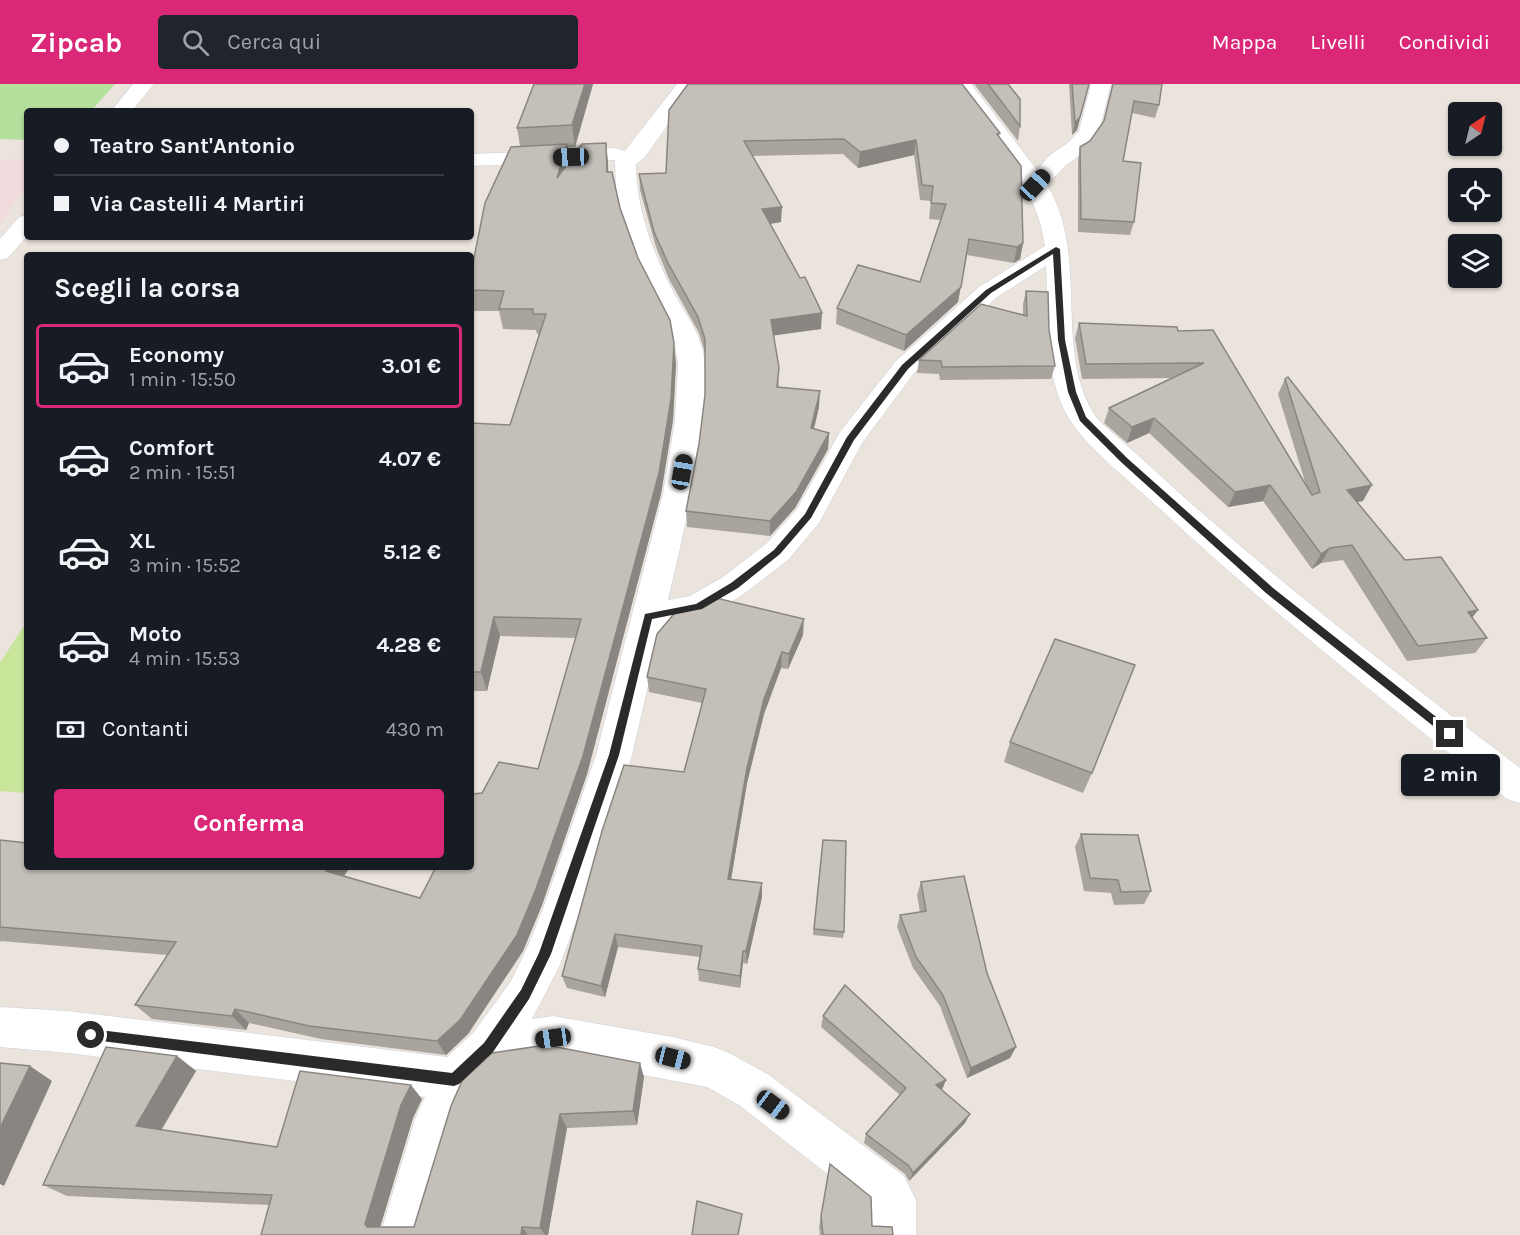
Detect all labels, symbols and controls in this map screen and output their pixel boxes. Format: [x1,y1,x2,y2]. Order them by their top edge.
search box [158,15,578,69]
text: Zipcab [30,26,122,59]
icon: search [179,26,212,59]
text: Cerca qui [227,29,321,55]
text: Mappa [1212,30,1277,54]
text: Livelli [1310,30,1366,54]
text: Condividi [1399,30,1490,54]
north arrow [1448,102,1502,156]
map controls [1448,102,1502,288]
text: Teatro Sant'Antonio [90,133,295,159]
car [553,147,589,167]
car [1016,166,1054,204]
button: locate [1448,168,1502,222]
text: Via Castelli 4 Martiri [90,191,305,217]
button: layers [1448,234,1502,288]
text: Scegli la corsa [54,272,241,304]
icon: car [57,339,111,393]
text: Economy [129,342,224,368]
text: 3.01 € [381,353,441,379]
text: 1 min · 15:50 [129,368,236,391]
icon: car [57,432,111,486]
text: Comfort [129,435,214,461]
text: 4.07 € [379,446,441,472]
car [670,453,694,491]
text: 2 min · 15:51 [129,461,236,484]
icon: car [57,525,111,579]
text: XL [129,528,155,554]
text: 5.12 € [383,539,441,565]
text: 3 min · 15:52 [129,554,241,577]
icon: car [57,618,111,672]
text: Moto [129,621,182,647]
text: 4.28 € [376,632,441,658]
text: 4 min · 15:53 [129,647,240,670]
icon: cash [54,713,87,746]
text: Contanti [102,716,189,742]
text: 430 m [386,718,444,741]
route end [1436,720,1463,747]
callout: 2 min [1400,755,1500,797]
text: 2 min [1423,763,1478,786]
button: Conferma [54,789,444,858]
route start [77,1021,104,1048]
car [534,1027,572,1049]
car [653,1045,693,1071]
car [753,1087,793,1123]

